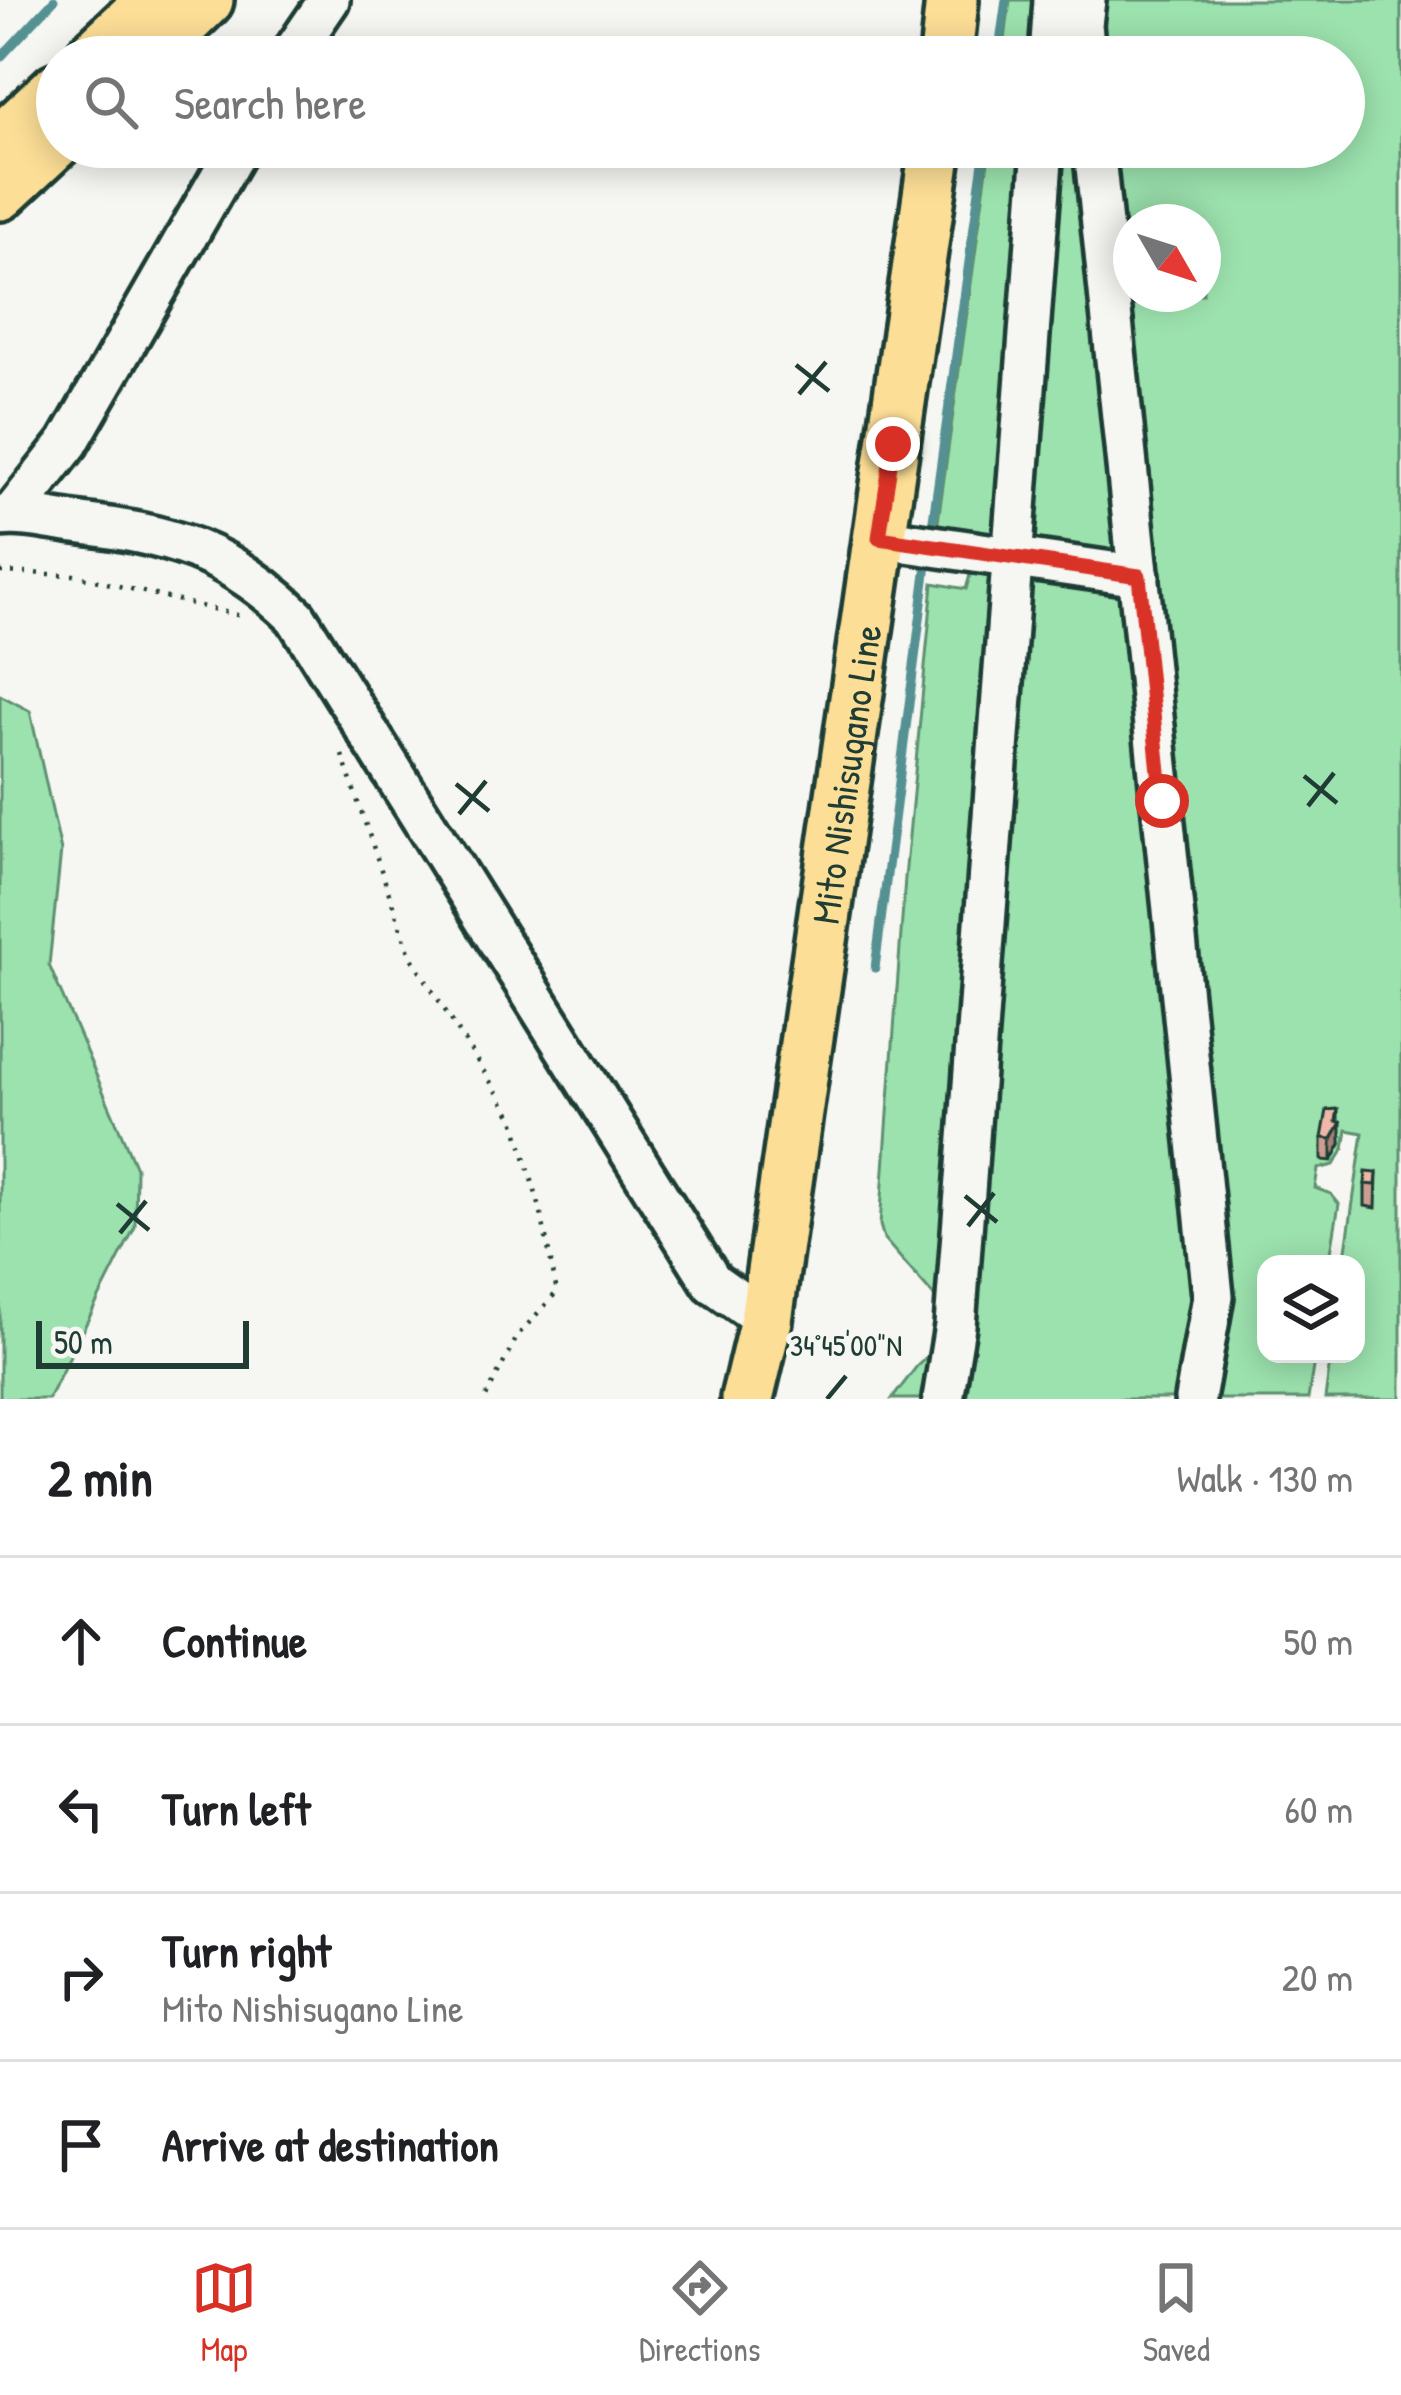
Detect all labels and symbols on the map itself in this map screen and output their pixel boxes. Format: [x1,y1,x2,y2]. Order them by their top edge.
north arrow [1113,204,1221,312]
route end [866,417,920,471]
street label: Mito Nishisugano Line [797,621,893,927]
route start [1135,774,1189,828]
scale bar [36,1315,249,1368]
text: 34°45'00"N [790,1325,902,1365]

